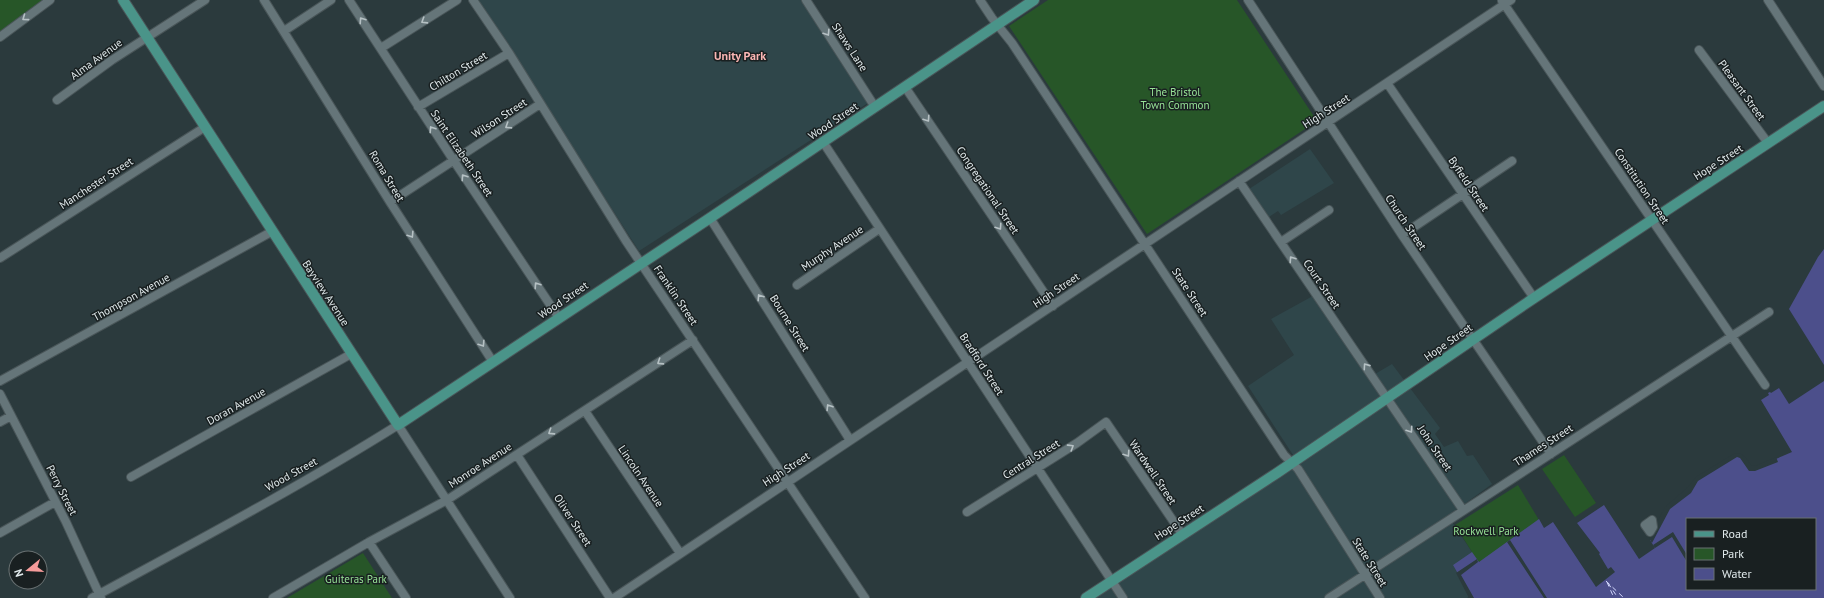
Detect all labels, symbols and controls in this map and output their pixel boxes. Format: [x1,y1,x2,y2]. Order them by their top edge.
one-way arrow [23,14,30,21]
one-way arrow [421,16,428,24]
one-way arrow [360,17,367,24]
street label: Shaws Lane [829,20,871,74]
one-way arrow [822,29,830,36]
street label: Alma Avenue [67,35,125,83]
street label: Chilton Street [427,48,490,94]
district label: Unity Park [714,48,766,63]
street label: Pleasant Street [1715,57,1769,123]
park label: The Bristol Town Common [1140,85,1210,112]
street label: High Street [1300,90,1352,131]
street label: Wilson Street [469,95,529,141]
street label: Wood Street [805,99,861,143]
street label: Saint Elizabeth Street [428,107,496,199]
one-way arrow [922,115,930,122]
one-way arrow [505,121,512,128]
one-way arrow [430,126,437,133]
street label: Hope Street [1691,141,1745,183]
street label: Congregational Street [954,144,1023,237]
street label: Constitution Street [1611,145,1673,227]
street label: Roma Street [366,148,408,204]
street label: Manchester Street [56,154,136,212]
street label: Byfield Street [1446,154,1493,214]
one-way arrow [461,174,469,181]
street label: Church Street [1382,192,1430,253]
street label: Murphy Avenue [798,222,866,274]
one-way arrow [995,222,1002,229]
one-way arrow [406,231,414,238]
one-way arrow [1289,256,1297,263]
street label: Court Street [1300,257,1344,312]
street label: Bayview Avenue [300,258,353,329]
street label: Franklin Street [651,262,701,328]
street label: State Street [1169,265,1211,319]
street label: High Street [1030,269,1082,311]
street label: Thompson Avenue [90,270,173,324]
street label: Wood Street [535,278,591,322]
one-way arrow [534,282,542,289]
street label: Bourne Street [767,292,813,354]
one-way arrow [758,294,765,301]
street label: Hope Street [1421,320,1475,364]
street label: Bradford Street [957,330,1007,398]
one-way arrow [477,340,485,347]
one-way arrow [658,357,665,364]
one-way arrow [1363,363,1371,370]
street label: Doran Avenue [204,384,268,428]
one-way arrow [826,404,834,411]
street label: Thames Street [1511,421,1575,469]
street label: John Street [1414,422,1456,474]
one-way arrow [1405,426,1412,433]
one-way arrow [549,428,556,435]
street label: Central Street [1000,436,1062,482]
street label: Wardwell Street [1126,437,1180,507]
street label: Monroe Avenue [446,439,515,491]
street label: Lincoln Avenue [615,442,667,510]
one-way arrow [1067,444,1074,452]
street label: High Street [760,448,812,489]
one-way arrow [1122,450,1129,457]
street label: Wood Street [263,454,320,494]
street label: Perry Street [43,463,81,518]
street label: Oliver Street [551,491,595,549]
street label: Hope Street [1152,501,1206,543]
legend [1686,518,1816,590]
park label: Rockwell Park [1453,524,1519,538]
text: Road [1722,526,1747,541]
street label: State Street [1349,535,1391,589]
text: Park [1722,546,1744,561]
north arrow [8,550,48,590]
text: Water [1722,566,1752,581]
text: N [11,567,26,579]
park label: Guiteras Park [325,572,388,586]

